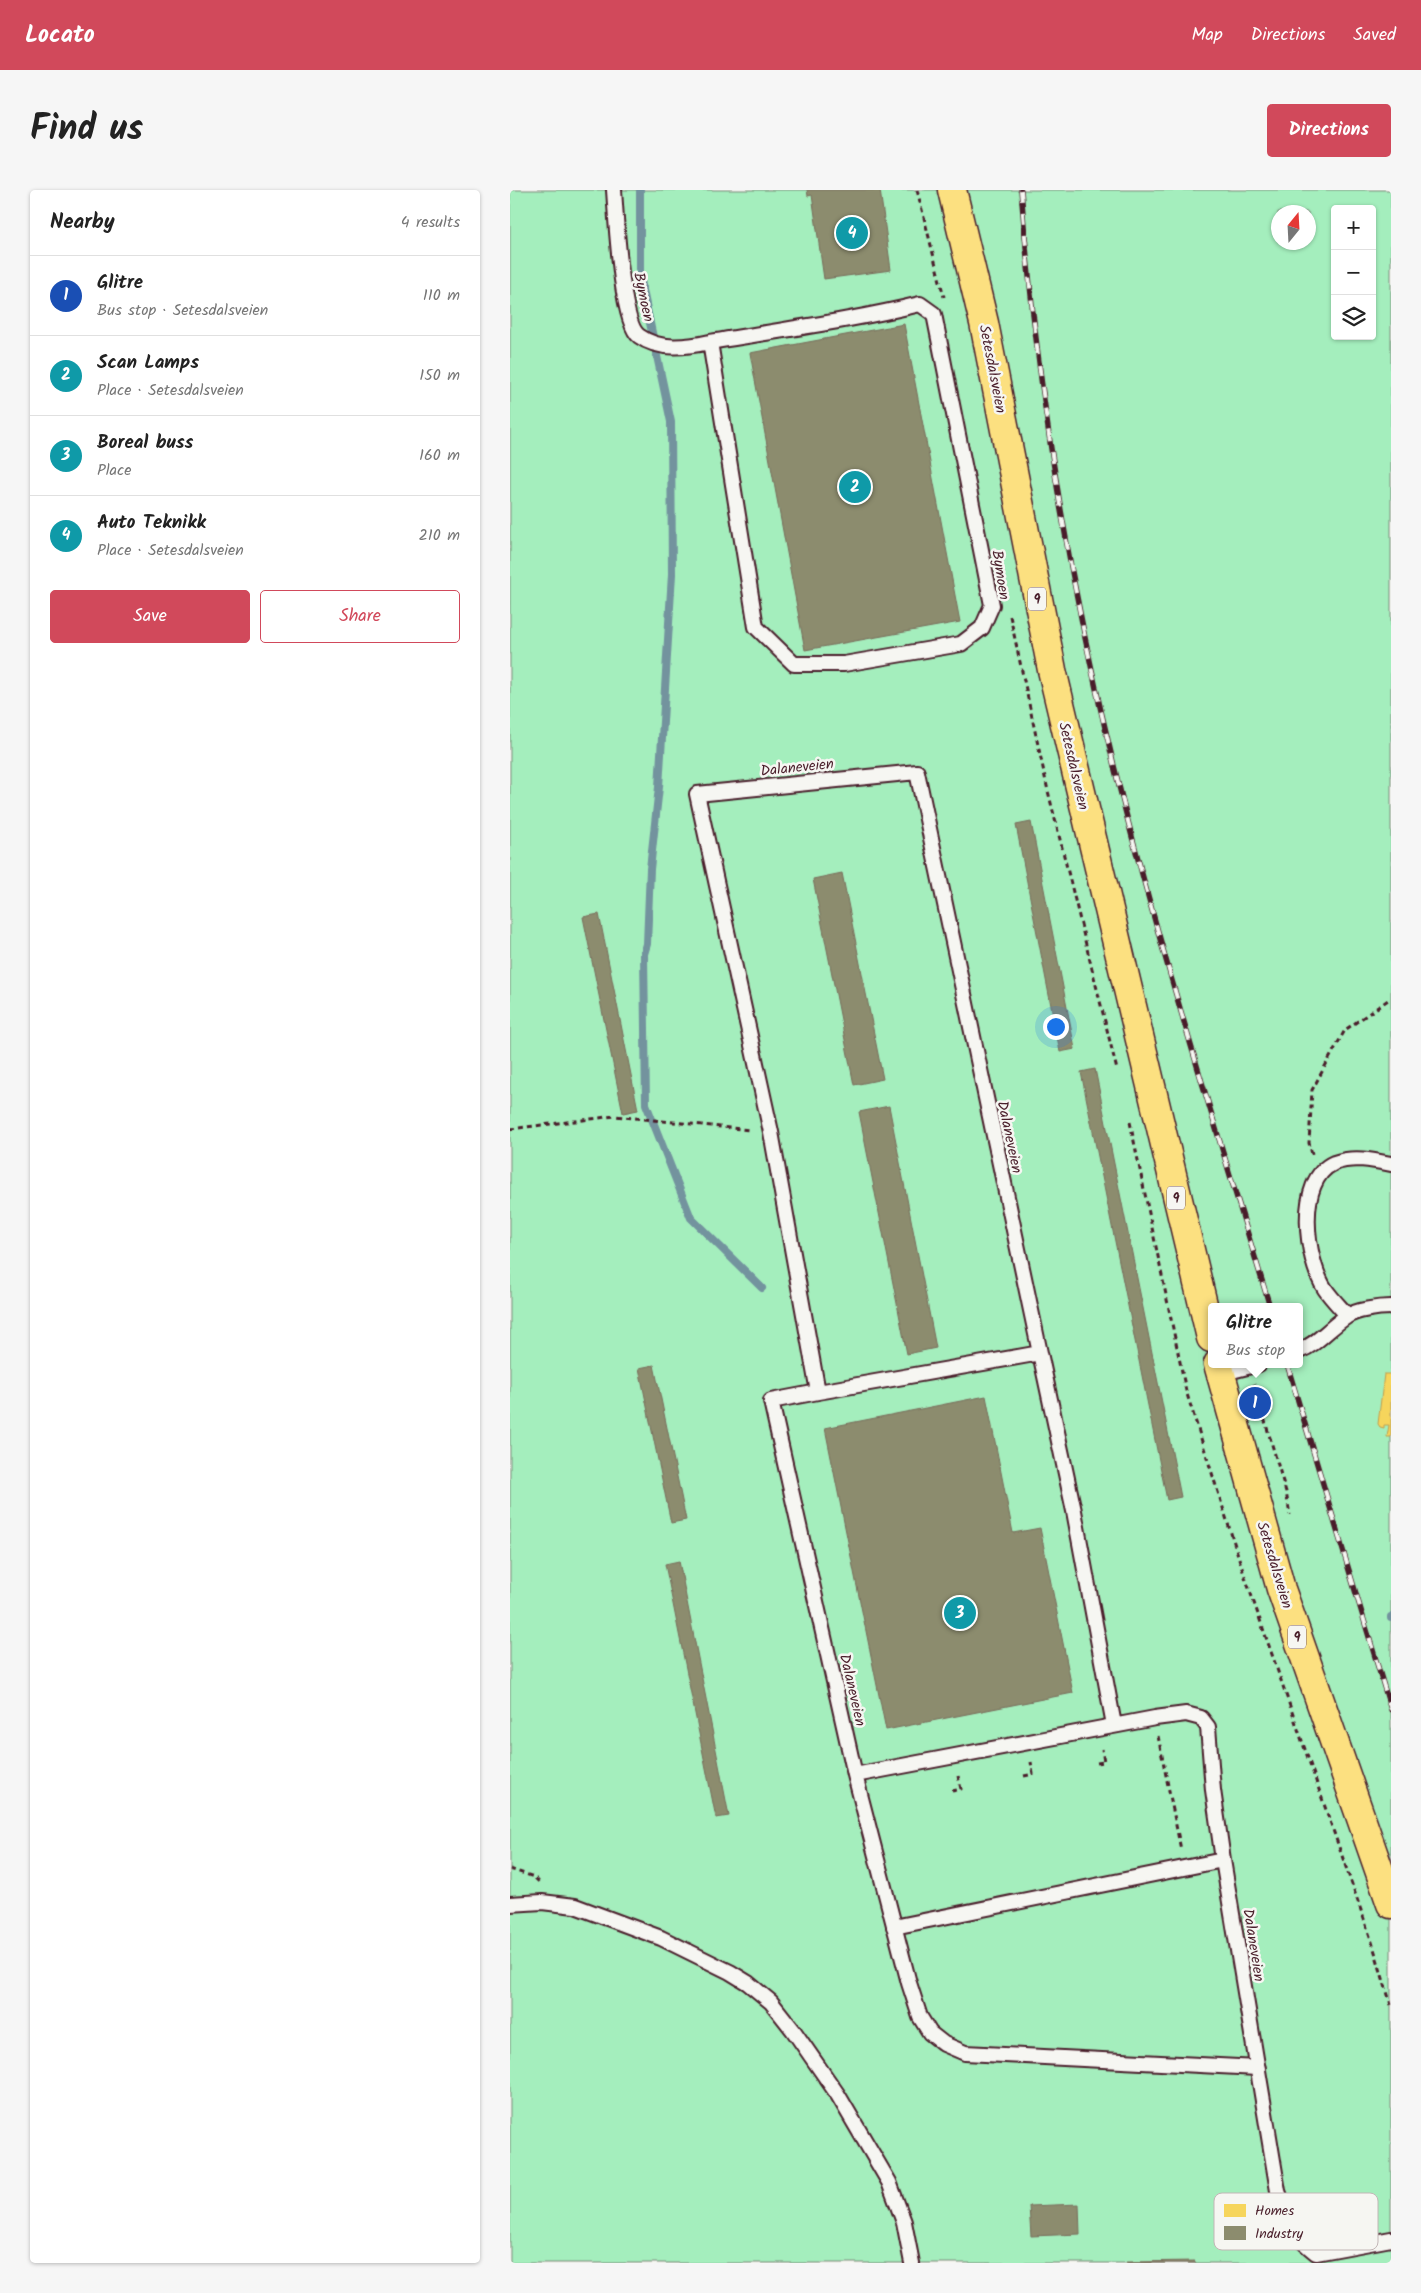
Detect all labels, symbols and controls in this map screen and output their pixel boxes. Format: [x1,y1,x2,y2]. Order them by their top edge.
text: Locato [25,16,95,55]
text: Map [1191,21,1223,50]
text: Directions [1251,21,1325,50]
text: Saved [1353,21,1396,50]
text: Find us [30,102,143,158]
button: Directions [1267,104,1391,157]
north arrow [1271,205,1316,250]
map controls [1331,205,1376,340]
button: + [1331,205,1376,250]
text: Nearby [50,206,115,239]
text: 4 results [401,210,460,235]
pin: 4 [836,214,868,252]
button: − [1331,250,1376,295]
text: Glitre [97,268,143,298]
street label: Bymoen [626,270,660,324]
text: 1 [64,283,68,308]
text: 110 m [423,283,460,308]
button: layers [1331,295,1376,340]
text: Bus stop · Setesdalsveien [97,298,268,323]
street label: Setesdalsveien [972,323,1012,415]
text: Scan Lamps [97,348,199,378]
text: 2 [61,363,71,388]
text: 150 m [419,363,460,388]
text: Place · Setesdalsveien [97,378,244,403]
text: Boreal buss [97,428,193,458]
text: 3 [62,443,70,468]
text: 160 m [419,443,460,468]
text: Place [97,458,131,483]
pin: 2 [839,468,871,506]
text: Auto Teknikk [97,508,206,538]
text: 4 [62,523,70,548]
text: 210 m [419,523,460,548]
text: Place · Setesdalsveien [97,538,244,563]
street label: Bymoen [984,549,1016,602]
road number: 9 [1028,588,1046,610]
button: Save [50,590,250,643]
button: Share [260,590,460,643]
street label: Setesdalsveien [1051,720,1095,813]
street label: Dalaneveien [759,752,835,784]
your location [1043,1014,1069,1040]
street label: Dalaneveien [990,1099,1028,1176]
road number: 9 [1167,1186,1185,1210]
popup [1208,1303,1303,1368]
text: Glitre [1226,1308,1272,1338]
text: Bus stop [1226,1338,1285,1363]
pin: 1 [1239,1384,1271,1422]
street label: Setesdalsveien [1249,1519,1299,1612]
pin: 3 [944,1594,976,1632]
road number: 9 [1288,1625,1306,1648]
street label: Dalaneveien [832,1652,872,1729]
street label: Dalaneveien [1235,1907,1271,1983]
legend [1214,2193,1378,2250]
text: Homes [1255,2200,1294,2222]
text: Industry [1255,2223,1304,2245]

